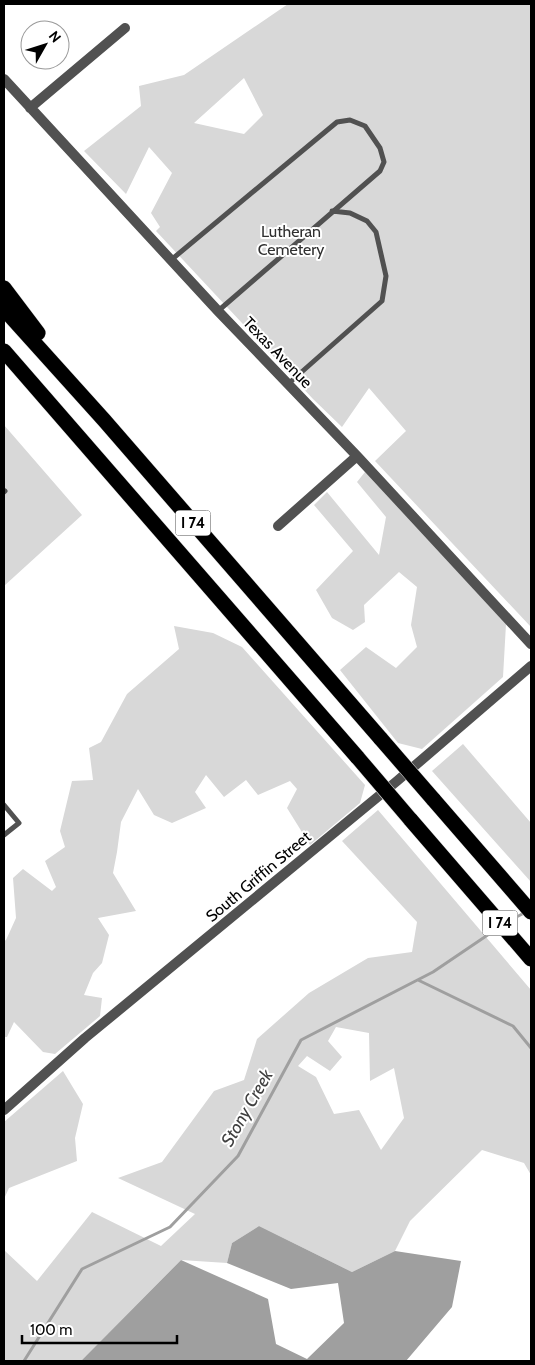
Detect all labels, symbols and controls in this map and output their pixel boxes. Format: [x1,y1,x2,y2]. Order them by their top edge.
north arrow [20,20,70,70]
text: N [45,27,65,46]
park label: Lutheran Cemetery [258,222,324,259]
street label: Texas Avenue [239,313,316,392]
road number: I 74 [176,510,210,536]
street label: South Griffin Street [202,827,315,926]
road number: I 74 [482,910,518,936]
water label: Stony Creek [216,1065,278,1150]
scale bar [22,1312,178,1344]
text: 100 m [30,1321,72,1339]

